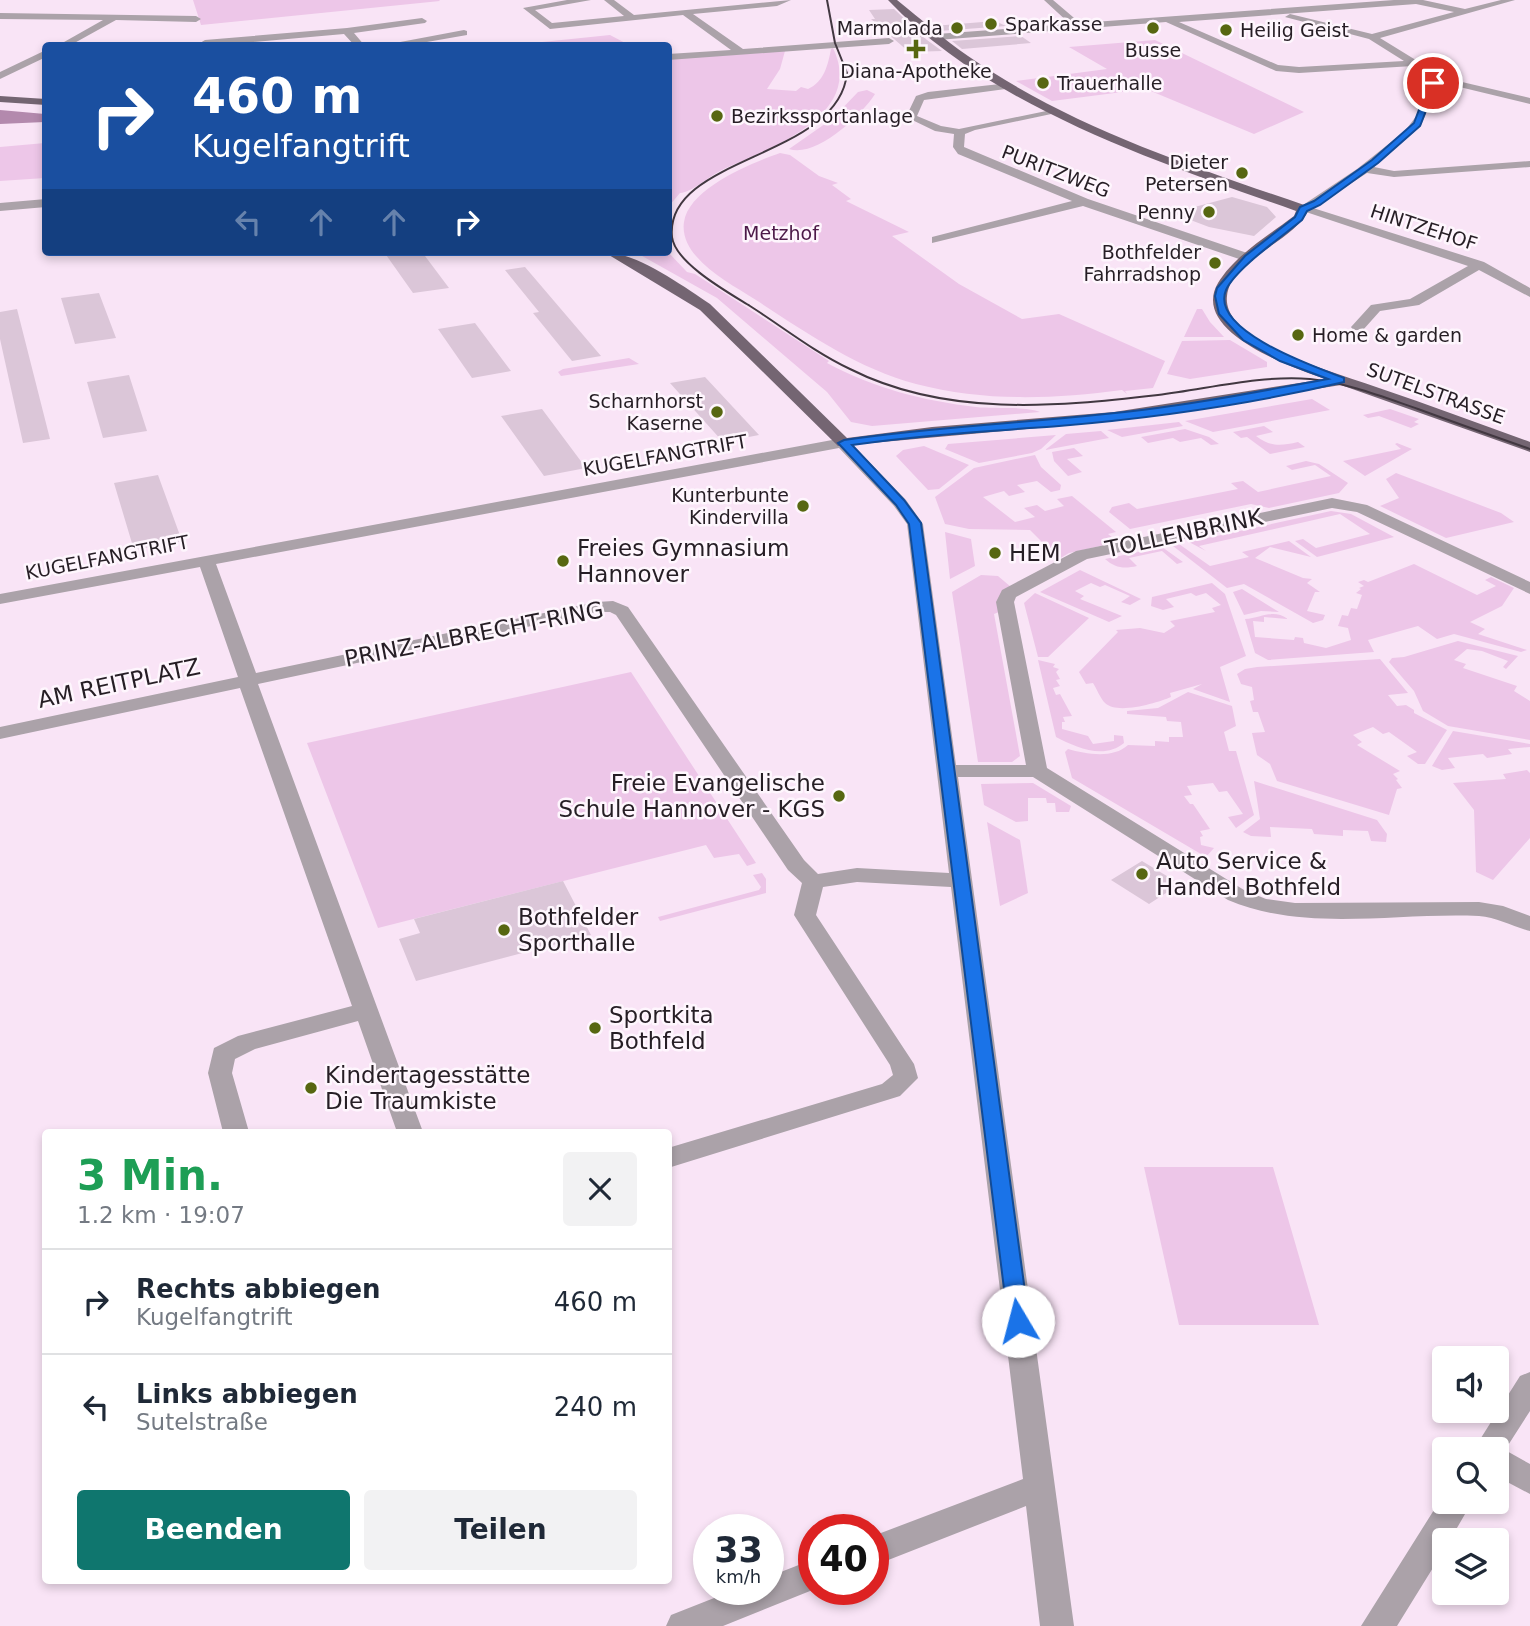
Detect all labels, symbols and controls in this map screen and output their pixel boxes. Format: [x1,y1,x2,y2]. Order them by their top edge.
place label: Sparkasse [1005,13,1102,35]
marker: Sparkasse [983,16,999,32]
place label: Marmolada [837,17,943,39]
place label: Heilig Geist [1240,19,1349,41]
marker: Marmolada [949,20,965,36]
marker: Busse [1145,20,1161,36]
marker: Heilig Geist [1218,22,1234,38]
place label: Busse [1125,39,1181,61]
marker: Diana-Apotheke [908,41,924,57]
pin [1403,53,1463,113]
place label: Diana-Apotheke [840,60,992,82]
icon: arrive [1414,64,1452,102]
text: 460 m [192,68,362,125]
icon: right [77,70,168,161]
place label: Trauerhalle [1056,72,1162,94]
marker: Trauerhalle [1035,75,1051,91]
place label: Bezirkssportanlage [731,105,913,127]
marker: Bezirkssportanlage [709,108,725,124]
text: Kugelfangtrift [192,127,410,165]
street label: PURITZWEG [999,140,1113,202]
place label: Dieter Petersen [1145,151,1228,195]
marker: Dieter Petersen [1234,165,1250,181]
street label: HINTZEHOF [1368,199,1480,255]
place label: Penny [1137,201,1195,223]
icon: left [229,203,267,241]
icon: ahead [302,203,340,241]
icon: ahead [375,203,413,241]
icon: right [448,203,486,241]
marker: Penny [1201,204,1217,220]
park label: Metzhof [743,222,820,244]
place label: Bothfelder Fahrradshop [1084,241,1201,285]
marker: Bothfelder Fahrradshop [1207,255,1223,271]
place label: Home & garden [1312,324,1462,346]
marker: Home & garden [1290,327,1306,343]
street label: SUTELSTRASSE [1364,358,1508,428]
place label: Scharnhorst Kaserne [588,390,703,434]
marker: Scharnhorst Kaserne [709,404,725,420]
street label: KUGELFANGTRIFT [581,430,749,480]
place label: Kunterbunte Kindervilla [671,484,789,528]
marker: Kunterbunte Kindervilla [795,498,811,514]
street label: TOLLENBRINK [1102,503,1266,563]
street label: KUGELFANGTRIFT [23,530,191,584]
place label: Freies Gymnasium Hannover [577,535,789,587]
place label: HEM [1009,540,1061,566]
marker: HEM [987,545,1003,561]
marker: Freies Gymnasium Hannover [555,553,571,569]
street label: PRINZ-ALBRECHT-RING [342,596,606,672]
street label: AM REITPLATZ [36,653,202,713]
place label: Freie Evangelische Schule Hannover - KGS [558,770,825,822]
marker: Freie Evangelische Schule Hannover - KGS [831,788,847,804]
place label: Auto Service & Handel Bothfeld [1156,848,1341,900]
marker: Auto Service & Handel Bothfeld [1134,866,1150,882]
place label: Bothfelder Sporthalle [518,904,639,956]
marker: Bothfelder Sporthalle [496,922,512,938]
place label: Sportkita Bothfeld [609,1002,714,1054]
marker: Sportkita Bothfeld [587,1020,603,1036]
place label: Kindertagesstätte Die Traumkiste [325,1062,530,1114]
marker: Kindertagesstätte Die Traumkiste [303,1080,319,1096]
text: 3 Min. [77,1151,223,1200]
button: close [563,1152,637,1226]
text: 1.2 km · 19:07 [77,1202,245,1228]
text: Rechts abbiegen [136,1274,381,1304]
icon: right [77,1283,115,1321]
position arrow [981,1284,1055,1358]
text: 460 m [554,1287,637,1317]
text: Kugelfangtrift [136,1304,293,1330]
map controls [1432,1346,1509,1605]
button: sound [1432,1346,1509,1423]
text: Links abbiegen [136,1379,358,1409]
icon: left [77,1388,115,1426]
text: 240 m [554,1392,637,1422]
text: Sutelstraße [136,1409,268,1435]
button: search [1432,1437,1509,1514]
button: Beenden [77,1490,350,1570]
button: Teilen [364,1490,637,1570]
speed limit sign: 40 [798,1514,889,1605]
button: layers [1432,1528,1509,1605]
text: 33 [714,1530,763,1570]
text: km/h [716,1566,761,1587]

